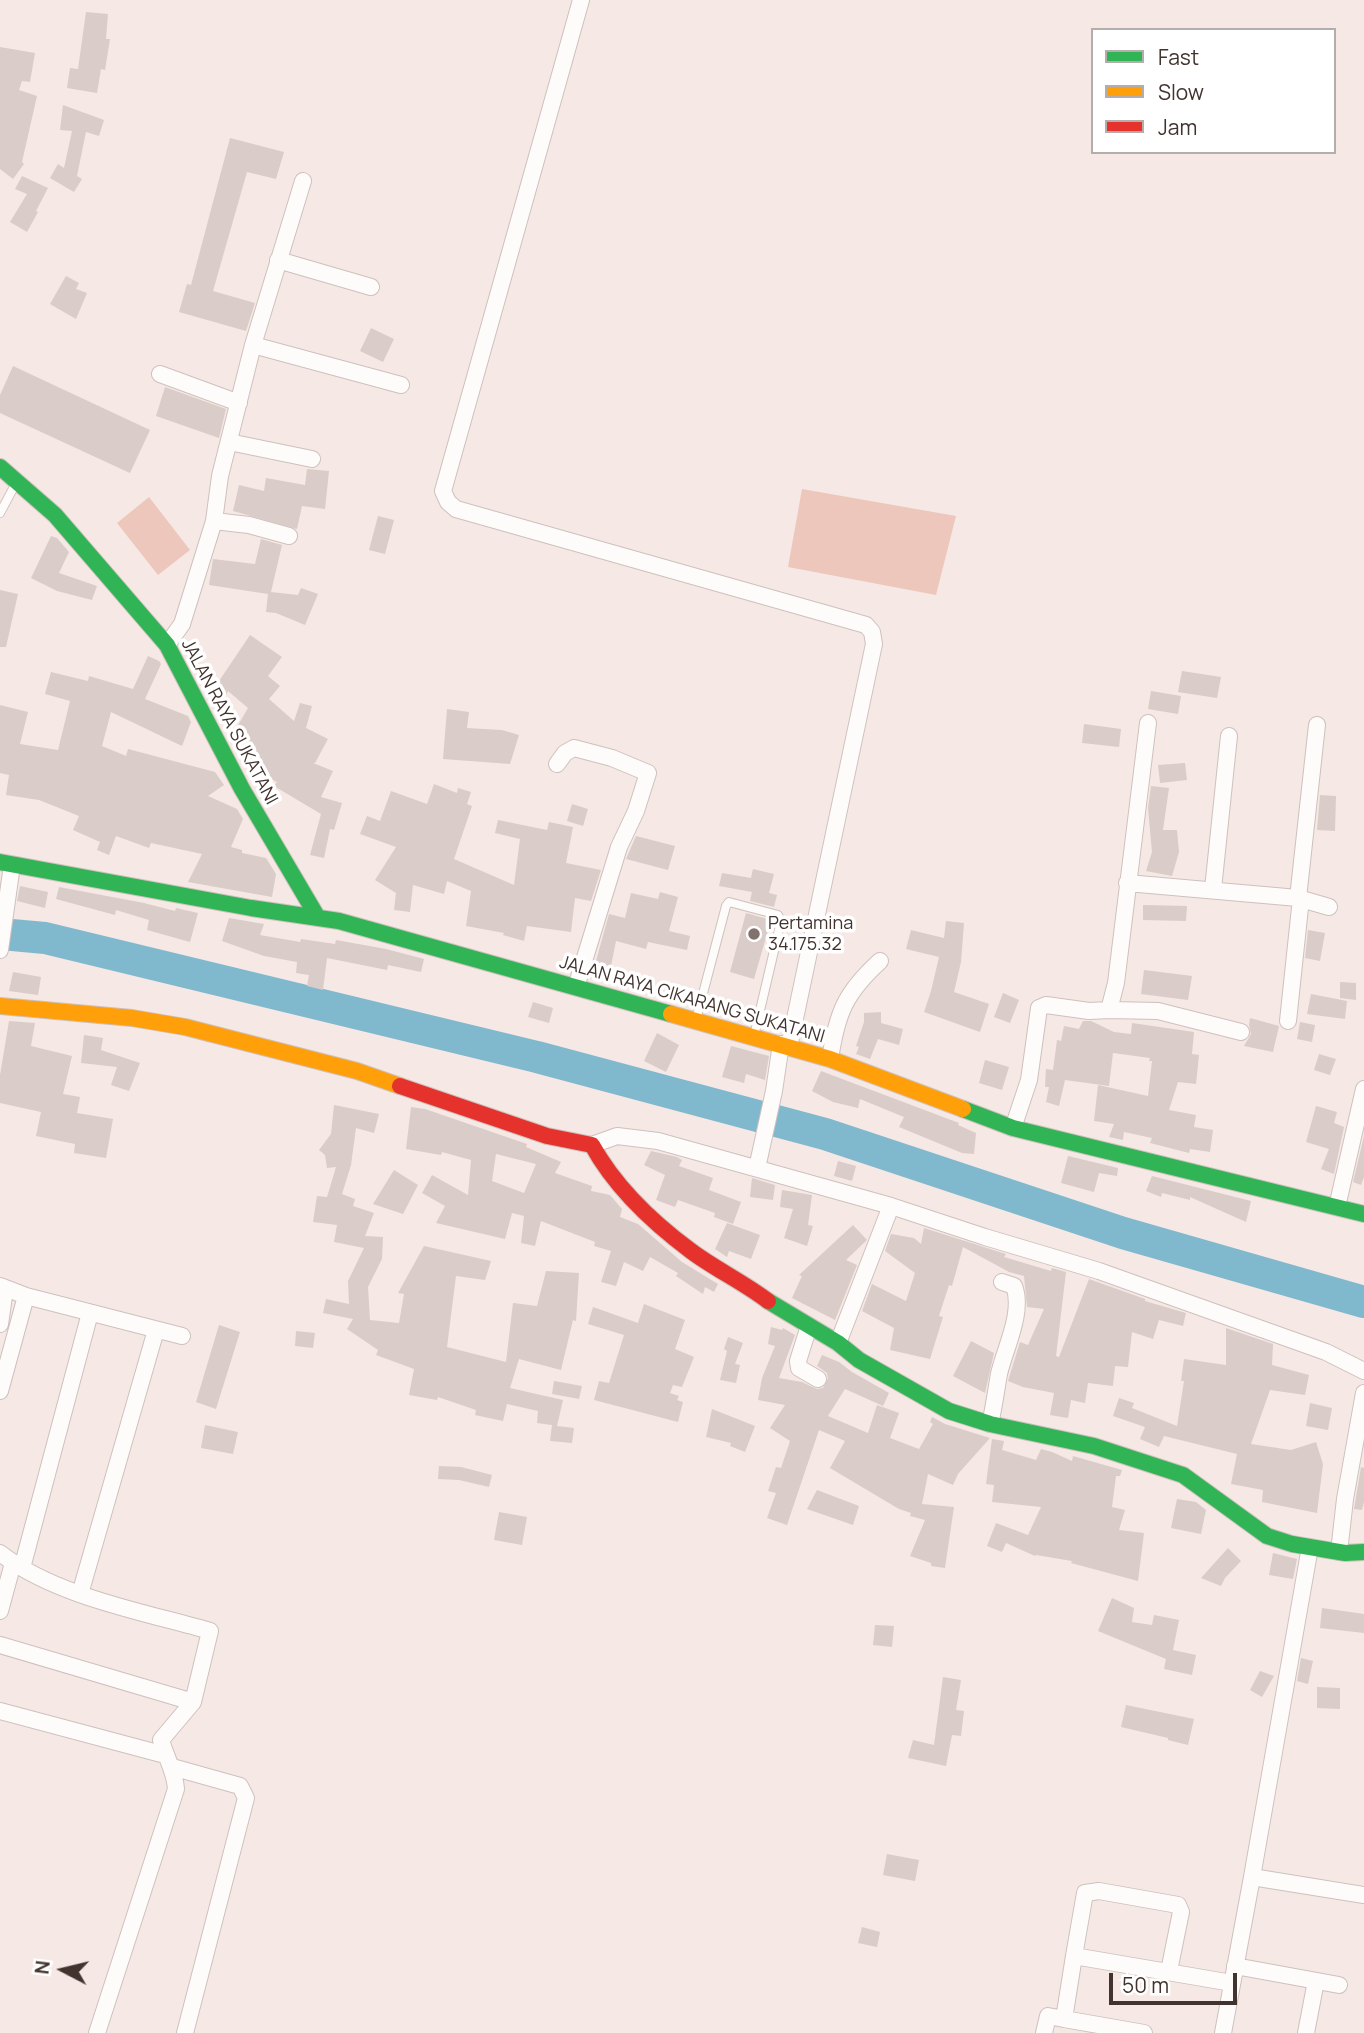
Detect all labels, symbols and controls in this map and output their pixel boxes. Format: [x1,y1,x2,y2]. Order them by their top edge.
legend [1091,28,1336,154]
text: Fast [1158,43,1199,71]
text: Slow [1158,78,1204,106]
text: Jam [1158,113,1197,141]
street label: JALAN RAYA SUKATANI [176,636,282,808]
place label: Pertamina 34.175.32 [768,913,853,956]
marker: Pertamina 34.175.32 [746,926,762,942]
street label: JALAN RAYA CIKARANG SUKATANI [557,952,827,1048]
north arrow [28,1935,98,2005]
text: N [28,1959,56,1976]
scale bar [1112,1960,1240,2004]
text: 50 m [1122,1971,1169,1999]

